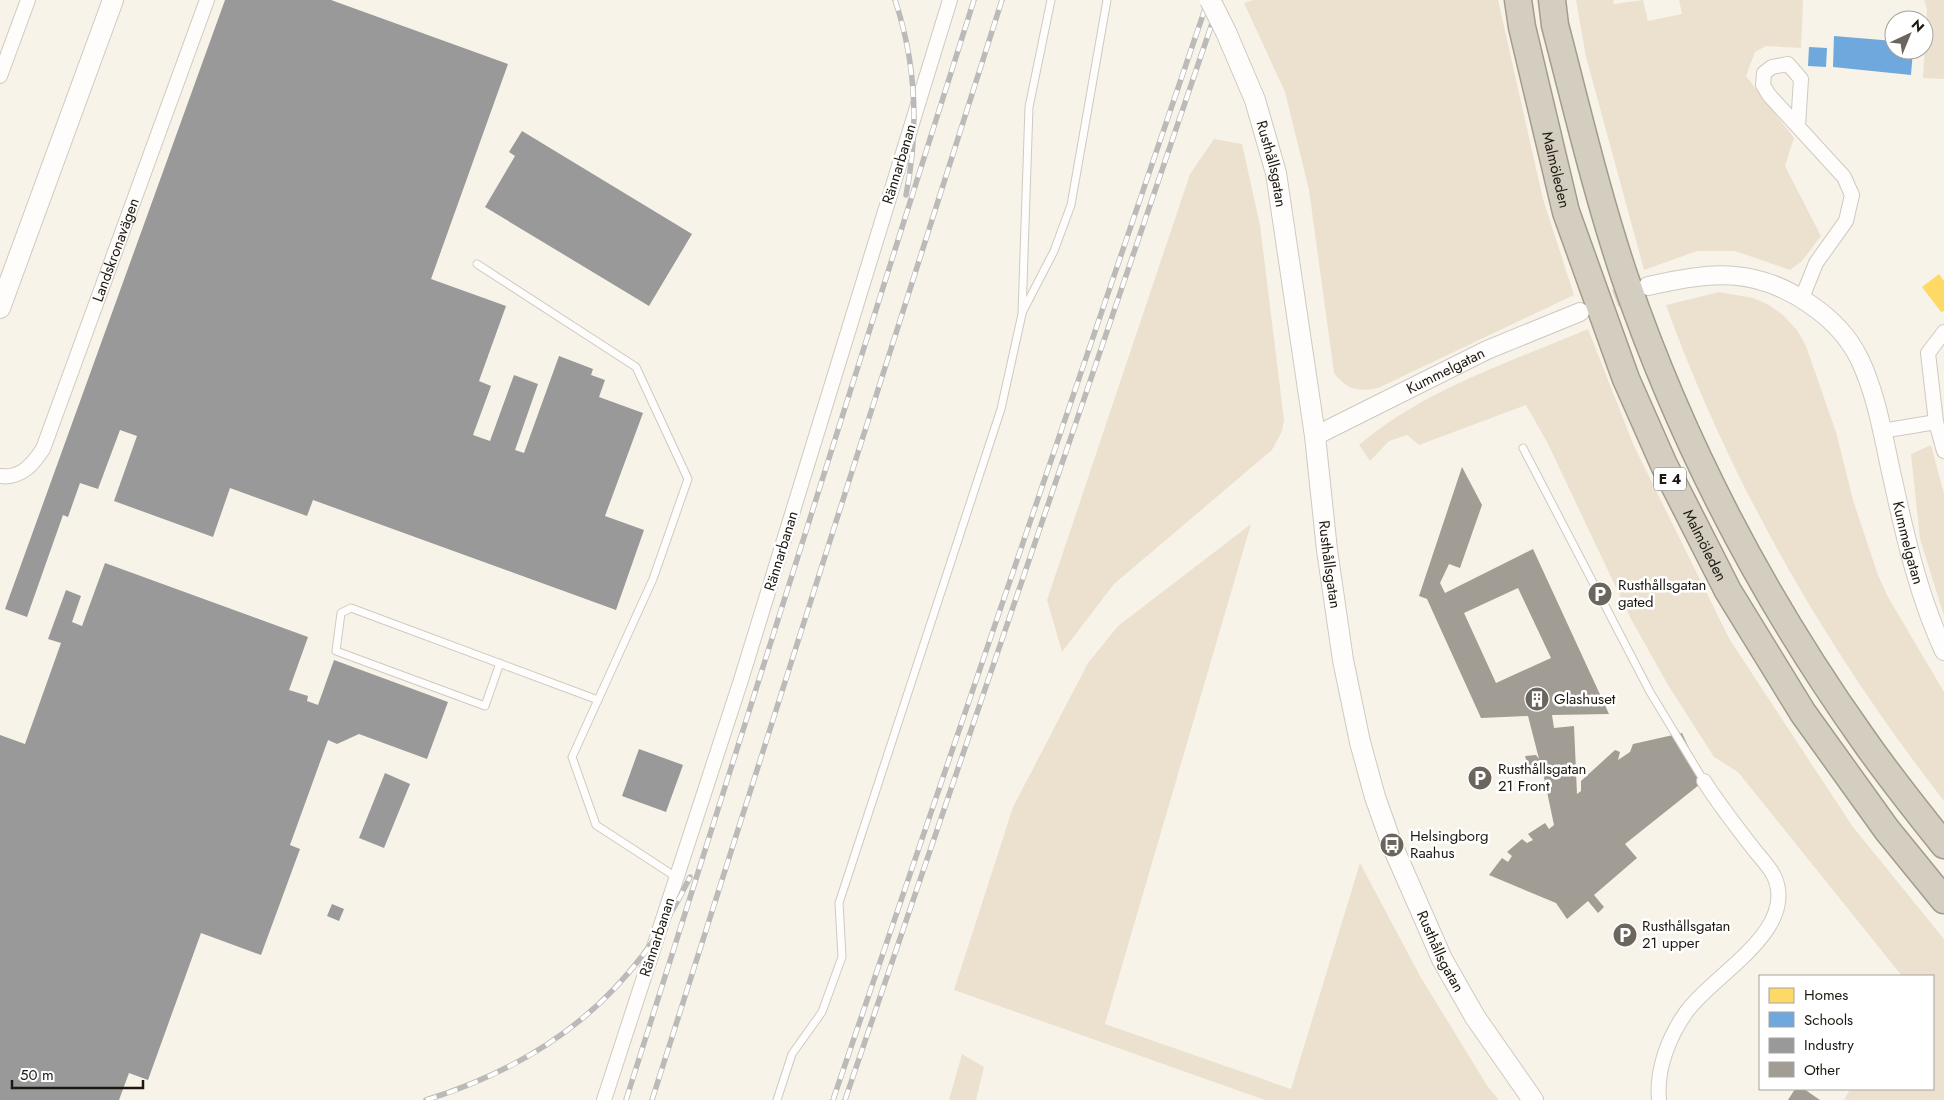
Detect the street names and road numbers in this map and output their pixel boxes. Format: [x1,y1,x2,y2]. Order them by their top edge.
street label: Rusthållsgatan [1250,118,1292,209]
street label: Rännarbanan [876,121,922,207]
street label: Malmöleden [1536,129,1576,210]
street label: Landskronavägen [87,195,145,305]
street label: Kummelgatan [1403,342,1489,400]
road number: E 4 [1654,468,1686,490]
street label: Kummelgatan [1887,499,1929,587]
street label: Malmöleden [1677,506,1732,585]
street label: Rännarbanan [758,508,804,594]
street label: Rusthållsgatan [1313,519,1346,610]
street label: Rännarbanan [634,894,680,980]
street label: Rusthållsgatan [1411,907,1470,996]

